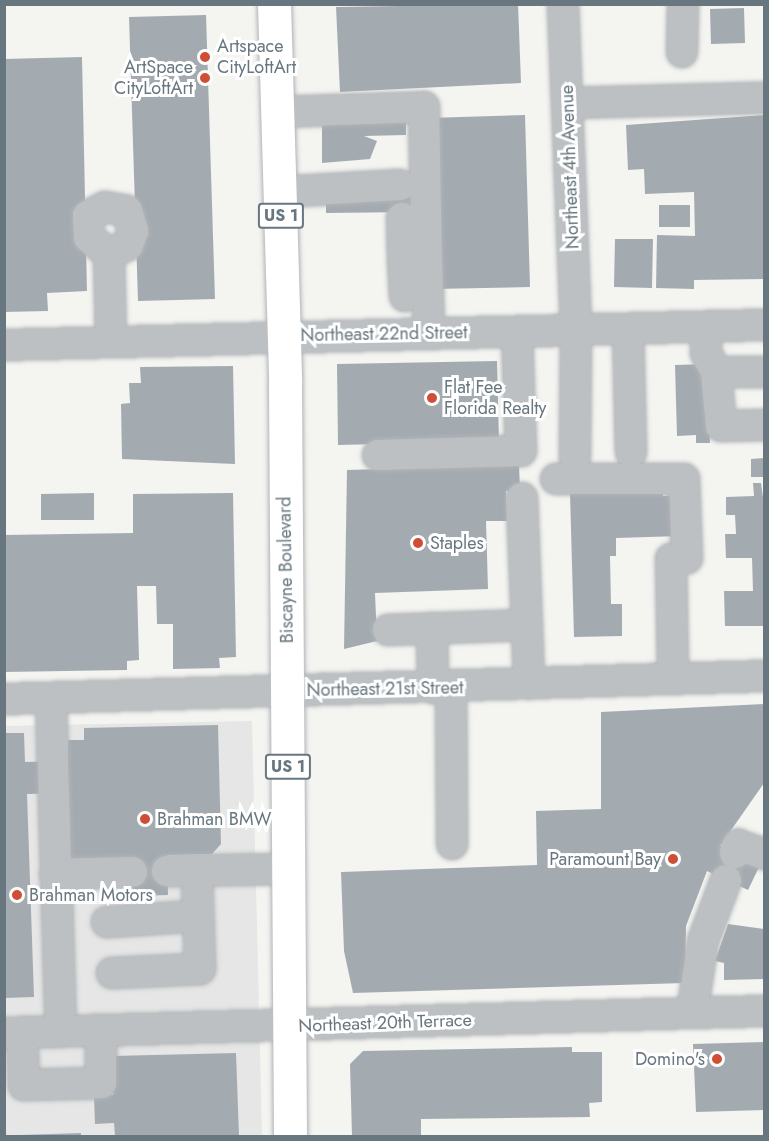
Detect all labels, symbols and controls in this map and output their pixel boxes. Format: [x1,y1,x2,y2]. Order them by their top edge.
place label: Artspace CityLoftArt [217,36,296,78]
marker: Artspace CityLoftArt [198,50,212,64]
place label: ArtSpace CityLoftArt [114,57,193,100]
marker: ArtSpace CityLoftArt [198,71,212,85]
street label: Northeast 4th Avenue [556,84,584,250]
road number: US 1 [257,203,305,229]
street label: Northeast 22nd Street [300,322,468,346]
place label: Flat Fee Florida Realty [444,377,547,420]
marker: Flat Fee Florida Realty [425,391,439,405]
street label: Biscayne Boulevard [274,496,298,644]
place label: Staples [430,532,484,554]
marker: Staples [411,536,425,550]
street label: Northeast 21st Street [306,677,464,701]
road number: US 1 [264,754,312,780]
place label: Brahman BMW [157,808,271,830]
marker: Brahman BMW [138,812,152,826]
place label: Paramount Bay [549,848,661,870]
marker: Paramount Bay [666,852,680,866]
place label: Brahman Motors [29,884,153,906]
marker: Brahman Motors [10,888,24,902]
street label: Northeast 20th Terrace [298,1009,472,1037]
place label: Domino's [635,1048,705,1070]
marker: Domino's [710,1052,724,1066]

